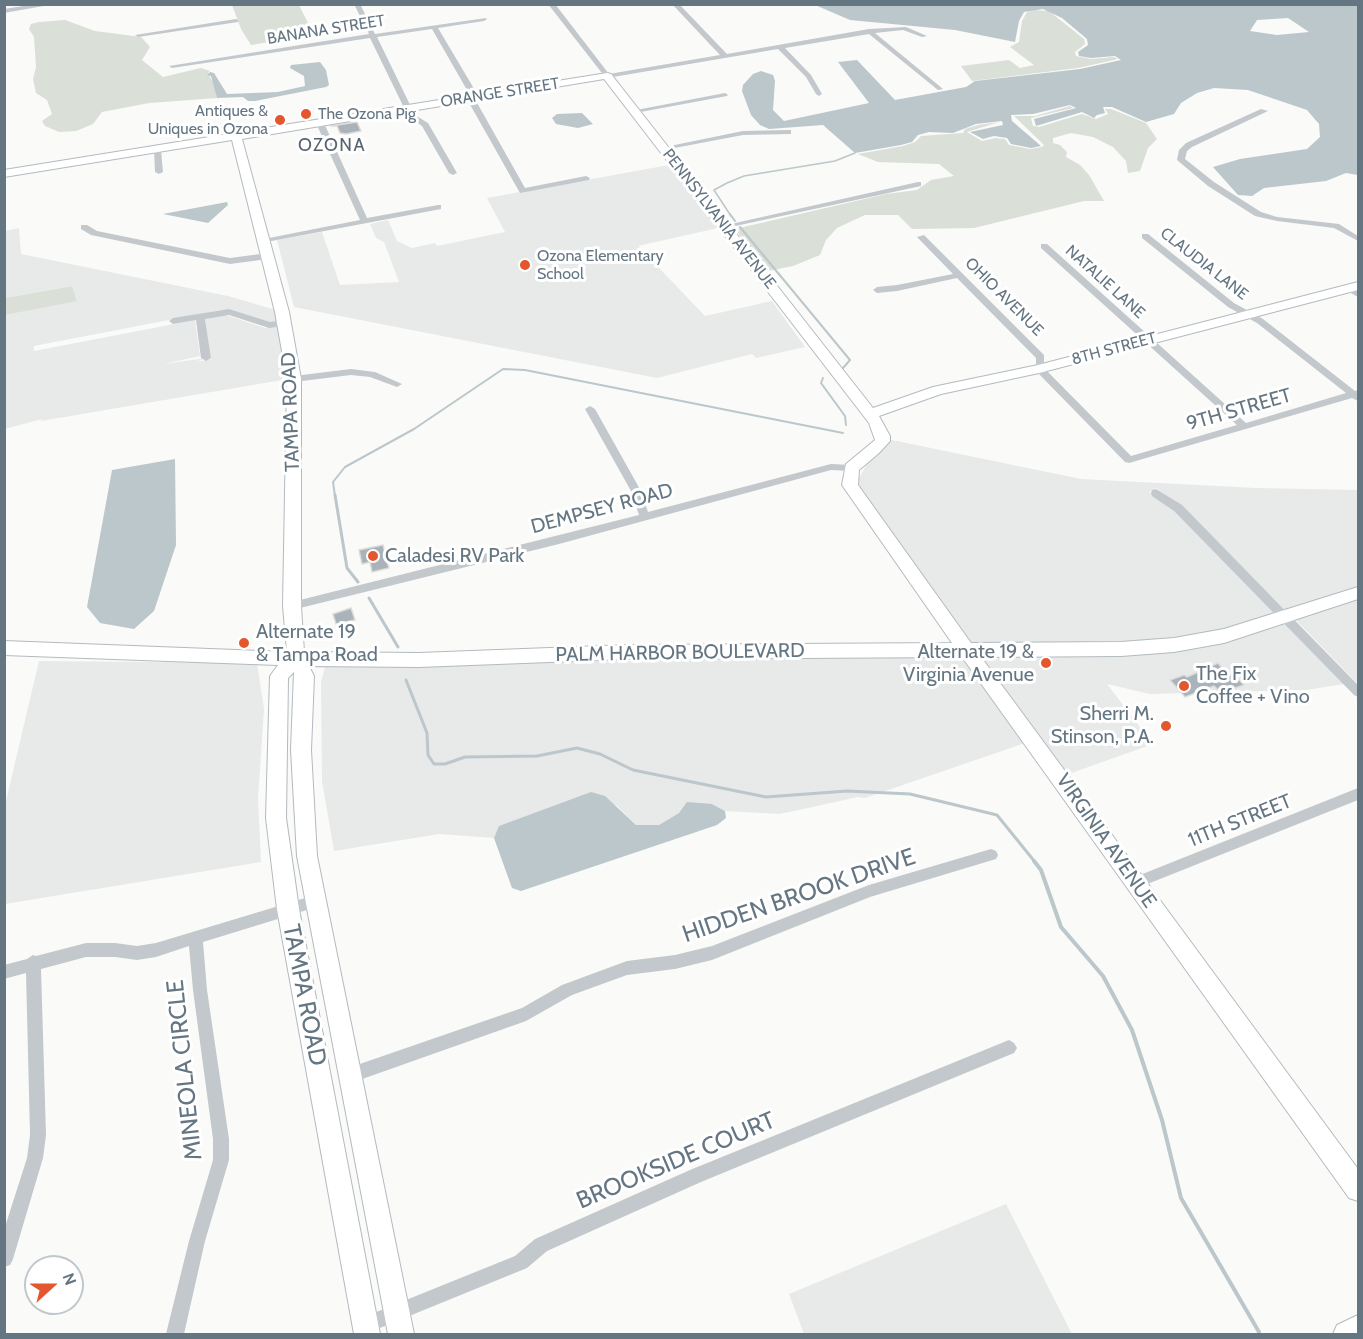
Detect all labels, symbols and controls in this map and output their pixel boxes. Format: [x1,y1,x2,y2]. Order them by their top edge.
street label: BANANA STREET [266,11,386,49]
street label: ORANGE STREET [439,74,561,112]
place label: Antiques & Uniques in Ozona [148,101,268,139]
place label: The Ozona Pig [318,104,416,124]
marker: The Ozona Pig [299,107,313,121]
marker: Antiques & Uniques in Ozona [273,113,287,127]
district label: OZONA [298,135,366,157]
street label: PENNSYLVANIA AVENUE [658,145,780,293]
street label: CLAUDIA LANE [1156,224,1252,304]
street label: NATALIE LANE [1061,241,1149,323]
place label: Ozona Elementary School [537,246,664,284]
street label: OHIO AVENUE [961,254,1047,340]
marker: Ozona Elementary School [518,258,532,272]
street label: 8TH STREET [1070,328,1158,370]
street label: TAMPA ROAD [277,352,305,472]
street label: 9TH STREET [1184,384,1294,436]
street label: DEMPSEY ROAD [528,479,676,539]
place label: Caladesi RV Park [385,544,524,568]
marker: Caladesi RV Park [366,549,380,563]
place label: Alternate 19 & Tampa Road [256,620,378,667]
marker: Alternate 19 & Tampa Road [237,636,251,650]
street label: PALM HARBOR BOULEVARD [555,639,805,667]
place label: Alternate 19 & Virginia Avenue [903,640,1034,687]
marker: Alternate 19 & Virginia Avenue [1039,656,1053,670]
place label: The Fix Coffee + Vino [1196,662,1310,709]
marker: The Fix Coffee + Vino [1177,679,1191,693]
place label: Sherri M. Stinson, P.A. [1051,702,1154,749]
marker: Sherri M. Stinson, P.A. [1159,719,1173,733]
street label: VIRGINIA AVENUE [1051,769,1161,913]
street label: 11TH STREET [1185,789,1295,853]
street label: HIDDEN BROOK DRIVE [679,843,919,949]
street label: TAMPA ROAD [276,922,332,1068]
street label: MINEOLA CIRCLE [161,978,209,1162]
street label: BROOKSIDE COURT [572,1106,780,1216]
north arrow [24,1255,84,1315]
text: N [59,1270,80,1288]

